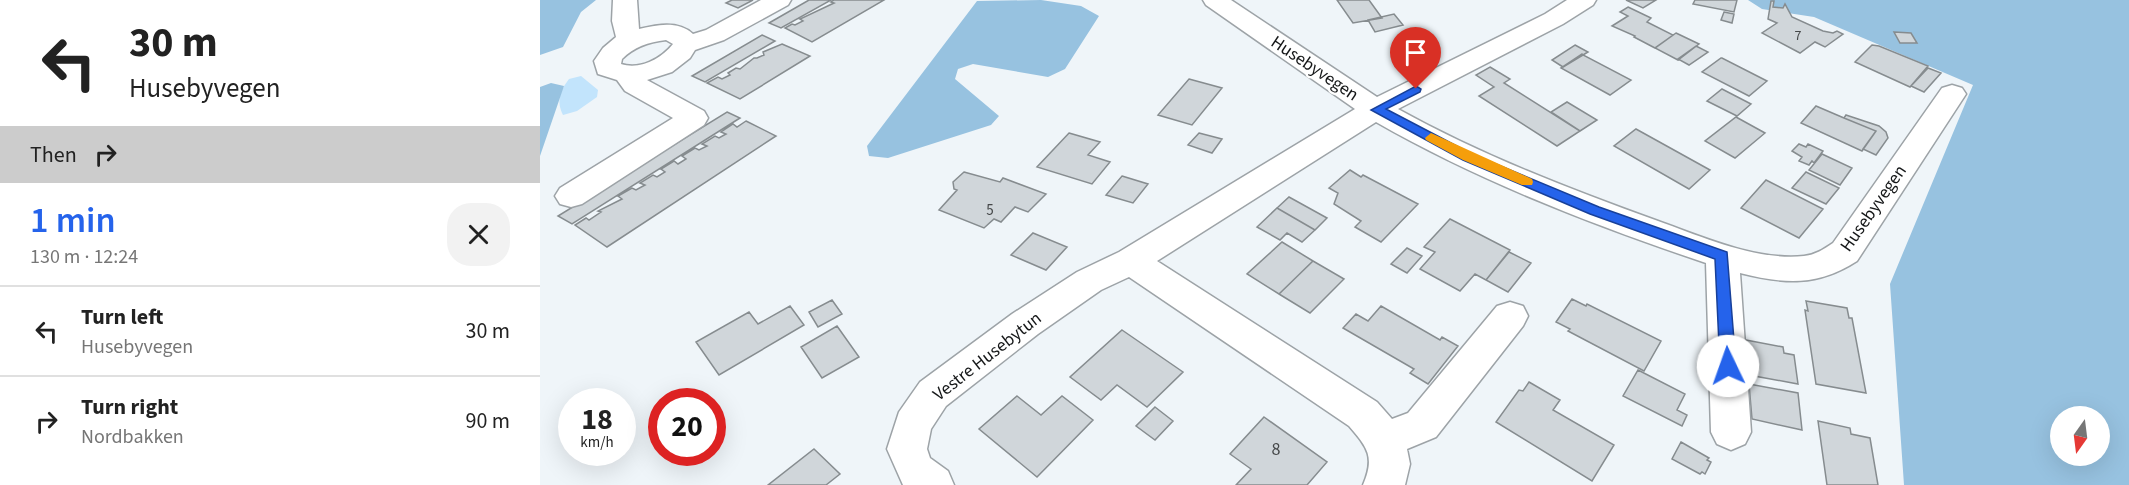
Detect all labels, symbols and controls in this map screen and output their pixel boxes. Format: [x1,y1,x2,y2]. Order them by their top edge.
text: 30 m [129,13,218,73]
icon: left [30,24,108,102]
house number: 7 [1795,26,1802,46]
pin [1390,27,1441,89]
street label: Husebyvegen [1266,30,1364,107]
icon: arrive [1399,36,1432,69]
text: Husebyvegen [129,69,280,108]
icon: right [89,138,122,171]
text: Then [30,139,77,171]
street label: Husebyvegen [1834,160,1913,257]
text: 1 min [30,195,116,246]
house number: 5 [986,200,994,221]
button: close [447,203,510,266]
text: 130 m · 12:24 [30,243,138,271]
text: Turn left [81,301,163,333]
street label: Vestre Husebytun [928,306,1047,407]
icon: left [30,315,63,348]
text: 30 m [465,315,510,347]
text: Husebyvegen [81,333,193,361]
position arrow [1696,334,1760,398]
speed limit sign: 20 [648,388,726,466]
text: Turn right [81,391,178,423]
text: 18 [581,398,613,441]
icon: right [30,405,63,438]
text: 90 m [465,405,510,437]
north arrow [2050,406,2110,466]
map controls [2050,406,2110,466]
text: Nordbakken [81,423,184,451]
text: km/h [580,432,614,453]
house number: 8 [1272,437,1281,462]

